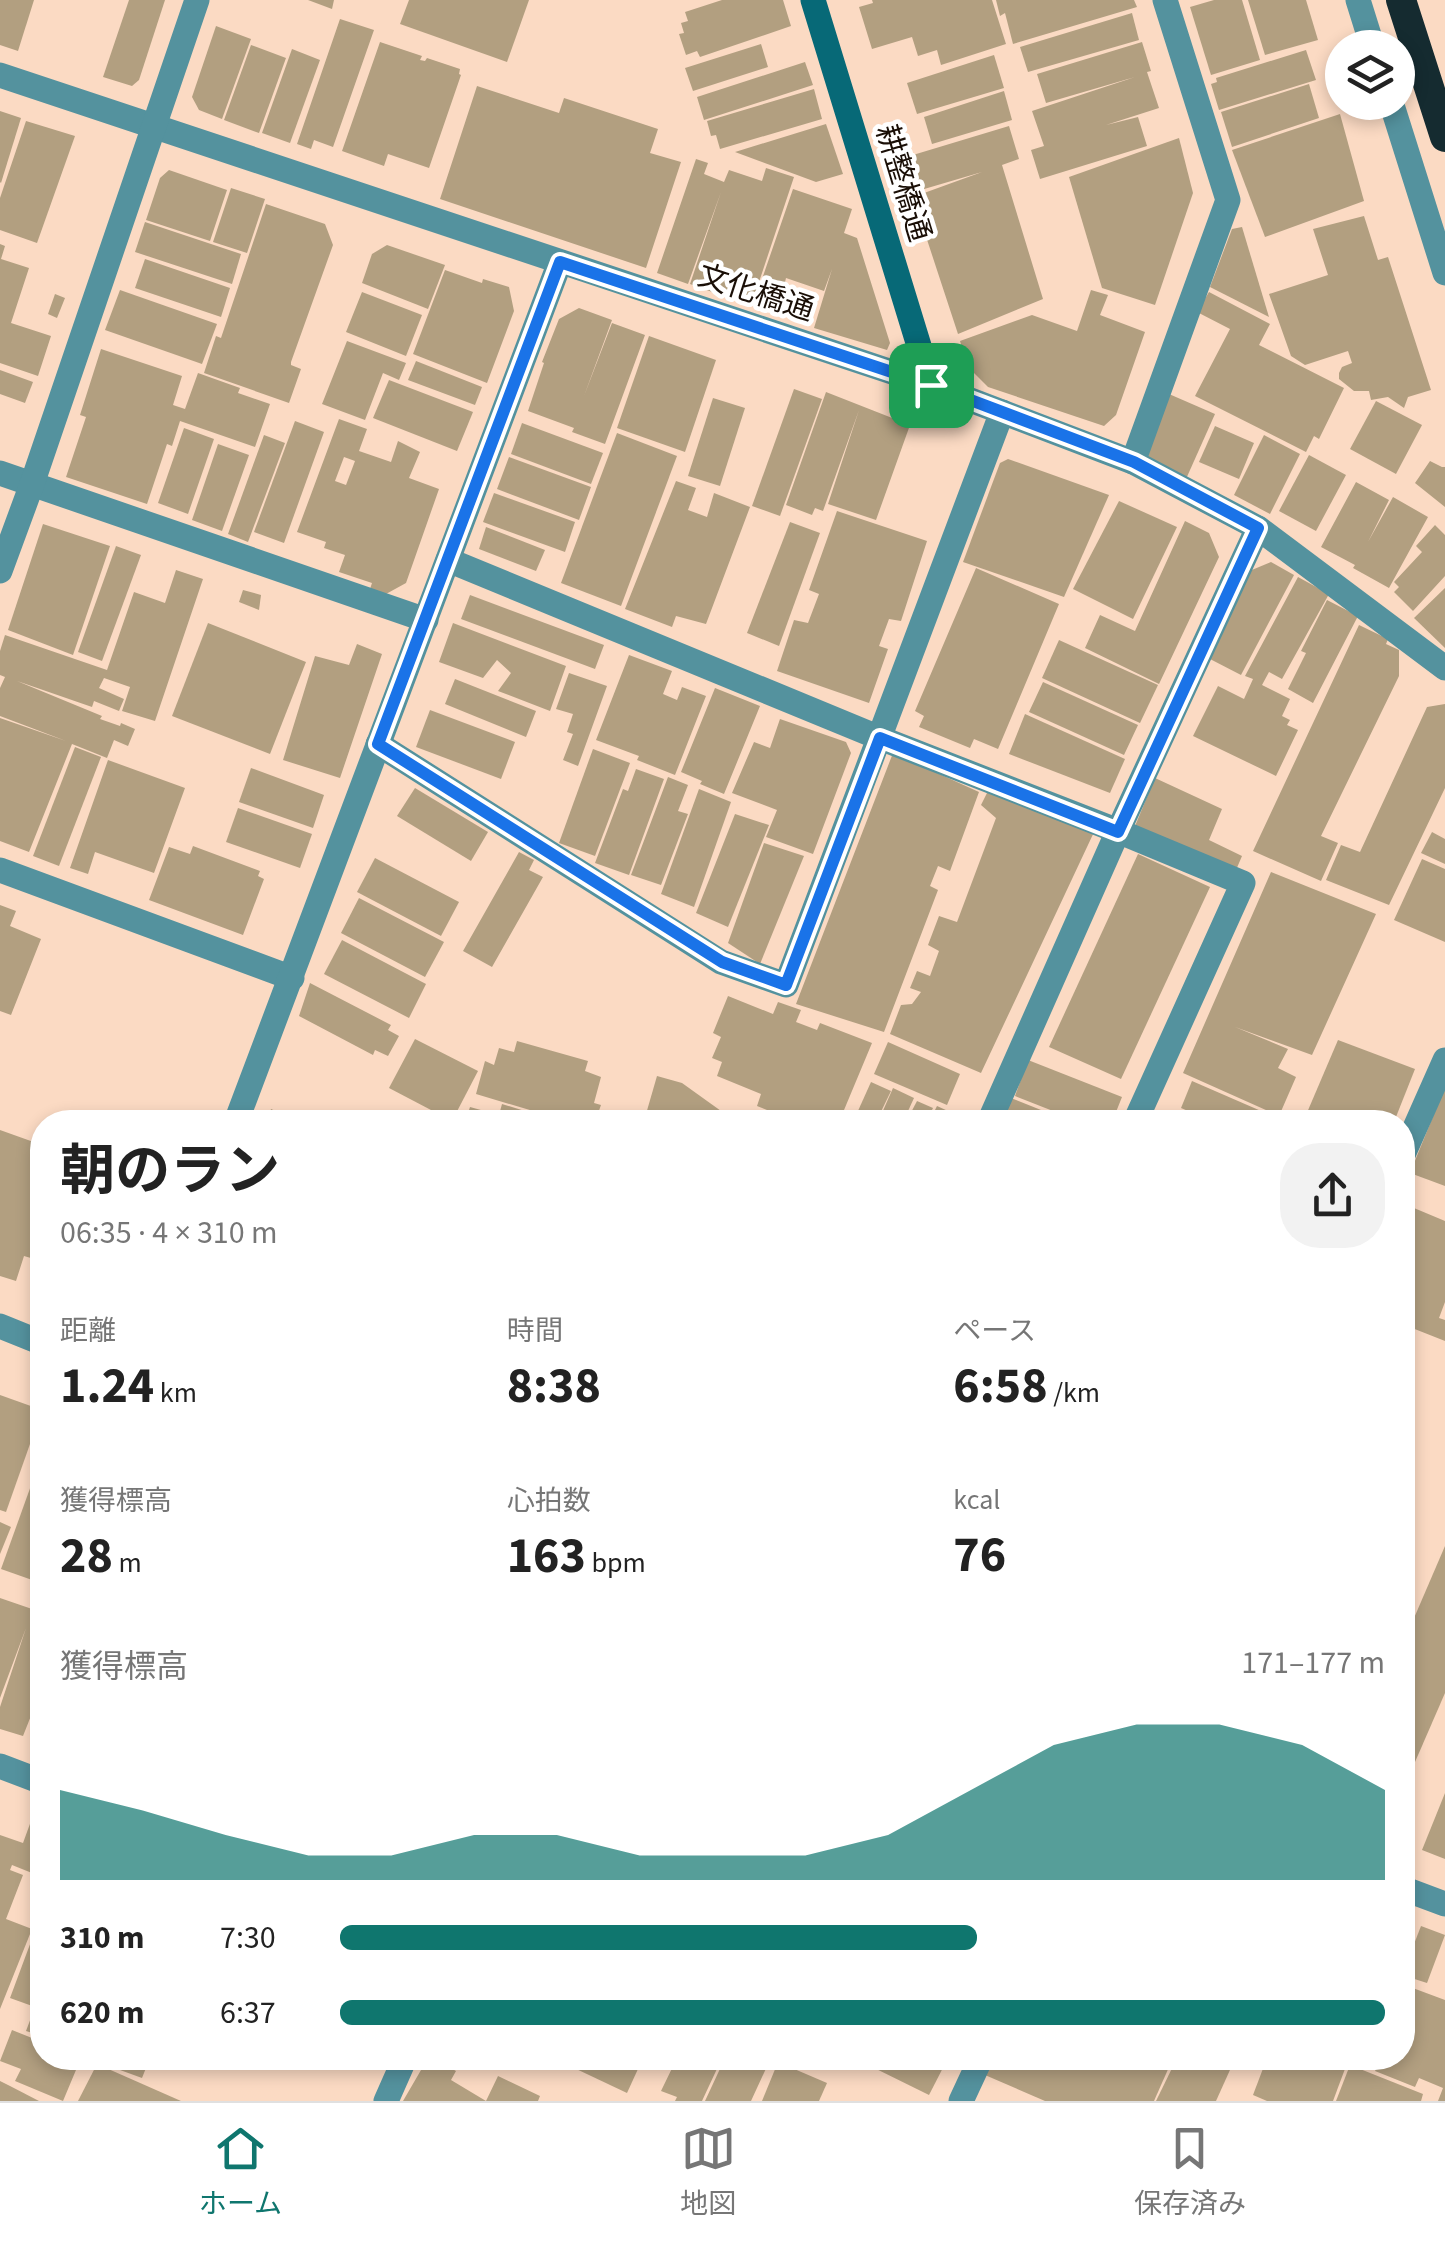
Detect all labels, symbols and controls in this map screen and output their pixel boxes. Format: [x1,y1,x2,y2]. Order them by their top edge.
map controls [1325,30,1415,120]
button: layers [1325,30,1415,120]
street label: 耕整橋通 [865,119,941,247]
street label: 文化橋通 [692,254,820,332]
pin [889,343,974,428]
icon: arrive [904,358,959,413]
text: 朝のラン [60,1133,280,1211]
button: share [1280,1143,1385,1248]
text: 06:35 · 4 × 310 m [60,1210,278,1256]
text: 距離 [60,1311,116,1351]
text: 時間 [507,1311,563,1351]
text: ペース [953,1311,1036,1351]
text: 1.24 [60,1351,154,1422]
text: 8:38 [507,1351,601,1422]
text: 6:58 [953,1351,1048,1422]
text: km [154,1373,197,1413]
text: /km [1048,1373,1100,1413]
text: kcal [953,1480,1000,1520]
text: 獲得標高 [60,1481,172,1521]
text: 心拍数 [507,1481,591,1521]
text: 76 [953,1520,1006,1591]
text: 28 [60,1521,113,1592]
text: 163 [507,1521,586,1592]
text: m [113,1543,142,1583]
text: bpm [586,1543,646,1583]
text: 171–177 m [1241,1640,1385,1686]
text: 獲得標高 [60,1644,188,1690]
text: 310 m [60,1915,145,1961]
text: 7:30 [220,1915,276,1961]
text: 620 m [60,1990,145,2036]
text: 6:37 [220,1990,276,2036]
tab: ホーム [199,2121,282,2224]
tab: 地図 [680,2121,736,2224]
tab: 保存済み [1134,2121,1246,2224]

